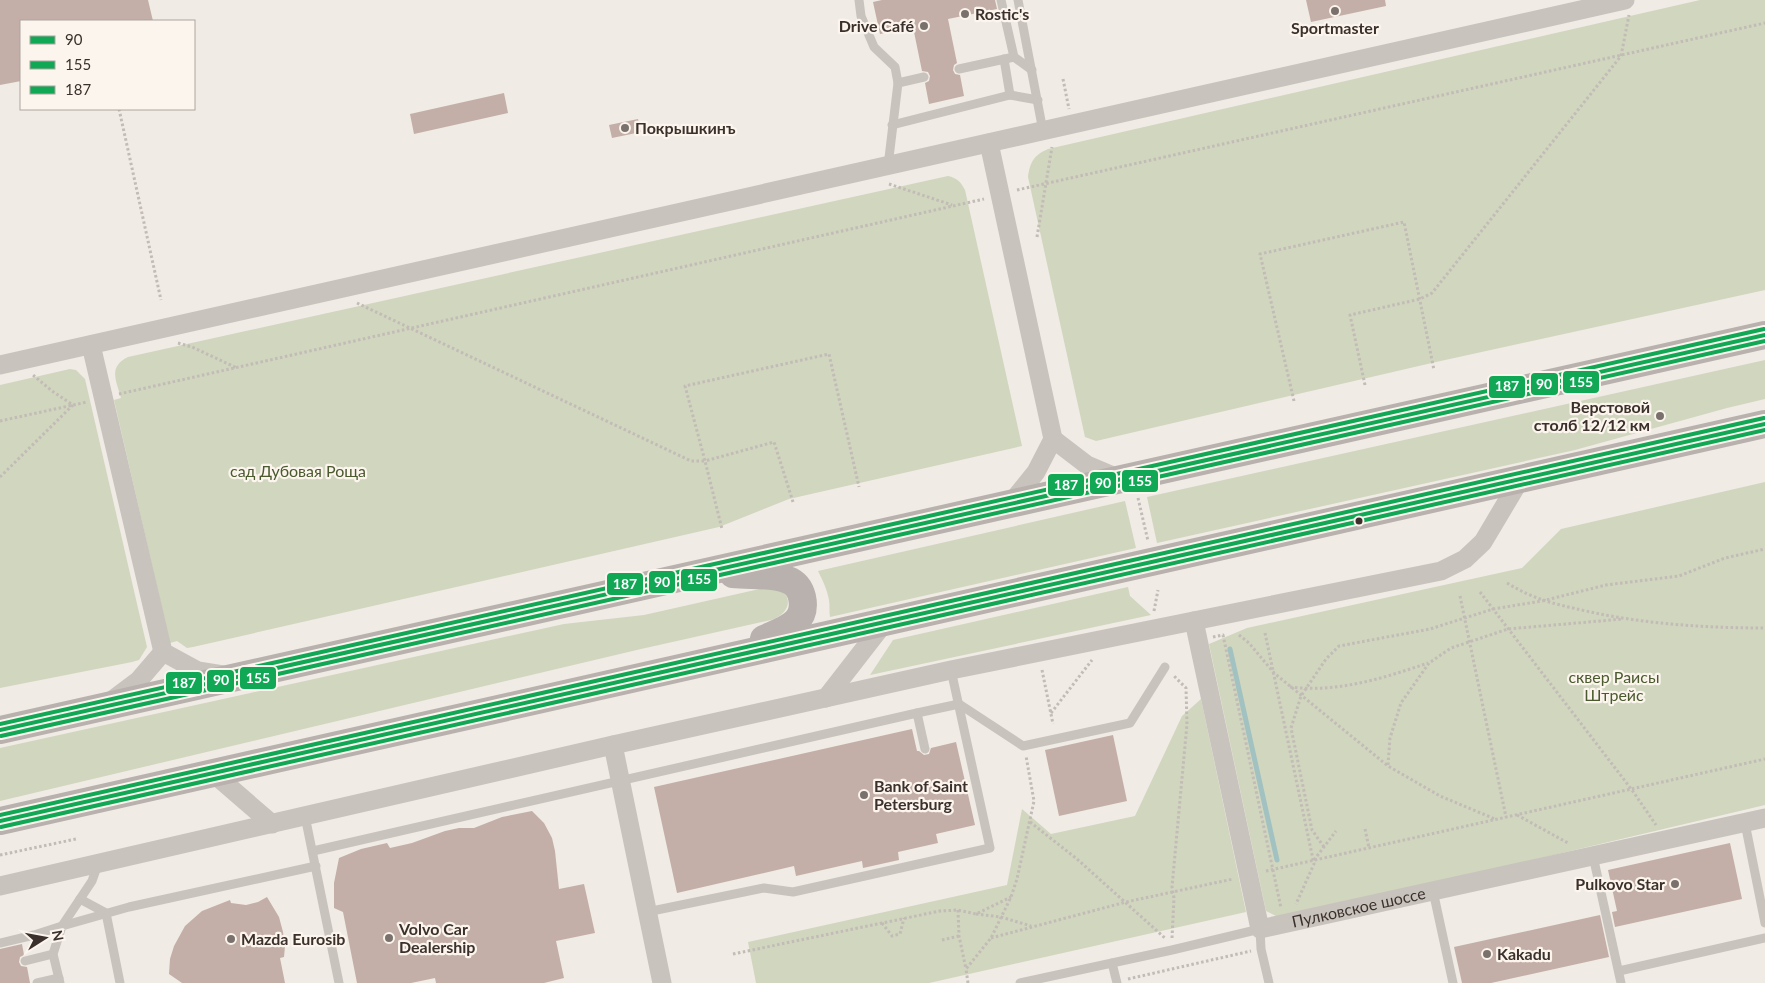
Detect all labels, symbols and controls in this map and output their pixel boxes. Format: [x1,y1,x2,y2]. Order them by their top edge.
place label: Rostic's [975,4,1029,23]
marker: Sportmaster [1329,5,1341,17]
marker: Rostic's [959,8,971,20]
place label: Drive Café [839,16,914,35]
place label: Sportmaster [1291,18,1379,37]
legend [20,20,195,110]
marker: Drive Café [918,20,930,32]
text: 90 [65,30,83,48]
text: 155 [65,55,91,73]
text: 187 [65,80,91,98]
place label: Покрышкинъ [635,118,736,137]
marker: Покрышкинъ [619,122,631,134]
line badge: 155 [1562,370,1600,394]
line badge: 90 [1530,372,1559,396]
text: 155 [1569,373,1593,390]
line badge: 187 [1488,375,1526,399]
text: 90 [1536,375,1552,392]
text: 187 [1495,377,1519,394]
place label: Верстовой столб 12/12 км [1534,397,1650,434]
marker: Верстовой столб 12/12 км [1654,410,1666,422]
park label: сад Дубовая Роща [230,461,366,480]
line badge: 155 [1121,469,1159,493]
line badge: 90 [1089,471,1117,495]
text: 155 [1128,472,1152,489]
line badge: 187 [1047,473,1085,497]
text: 90 [1095,474,1111,491]
text: 187 [1054,476,1078,493]
unlabelled marker [1354,516,1364,526]
line badge: 155 [680,568,718,592]
line badge: 90 [648,570,676,594]
text: 155 [687,570,711,587]
line badge: 187 [606,572,644,596]
text: 90 [654,573,670,590]
text: 187 [613,575,637,592]
line badge: 155 [239,666,277,690]
park label: сквер Раисы Штрейс [1568,667,1660,704]
line badge: 90 [206,669,235,693]
text: 155 [246,669,270,686]
line badge: 187 [165,671,203,695]
text: 90 [213,671,229,688]
text: 187 [172,674,196,691]
place label: Bank of Saint Petersburg [874,776,968,813]
marker: Bank of Saint Petersburg [858,789,870,801]
place label: Pulkovo Star [1575,874,1665,893]
marker: Pulkovo Star [1669,878,1681,890]
street label: Пулковское шоссе [1290,883,1427,931]
north arrow [20,913,70,963]
place label: Volvo Car Dealership [398,919,475,956]
text: N [49,929,68,942]
place label: Mazda Eurosib [241,929,345,948]
marker: Volvo Car Dealership [383,932,395,944]
marker: Mazda Eurosib [225,933,237,945]
place label: Kakadu [1497,944,1551,963]
marker: Kakadu [1481,948,1493,960]

